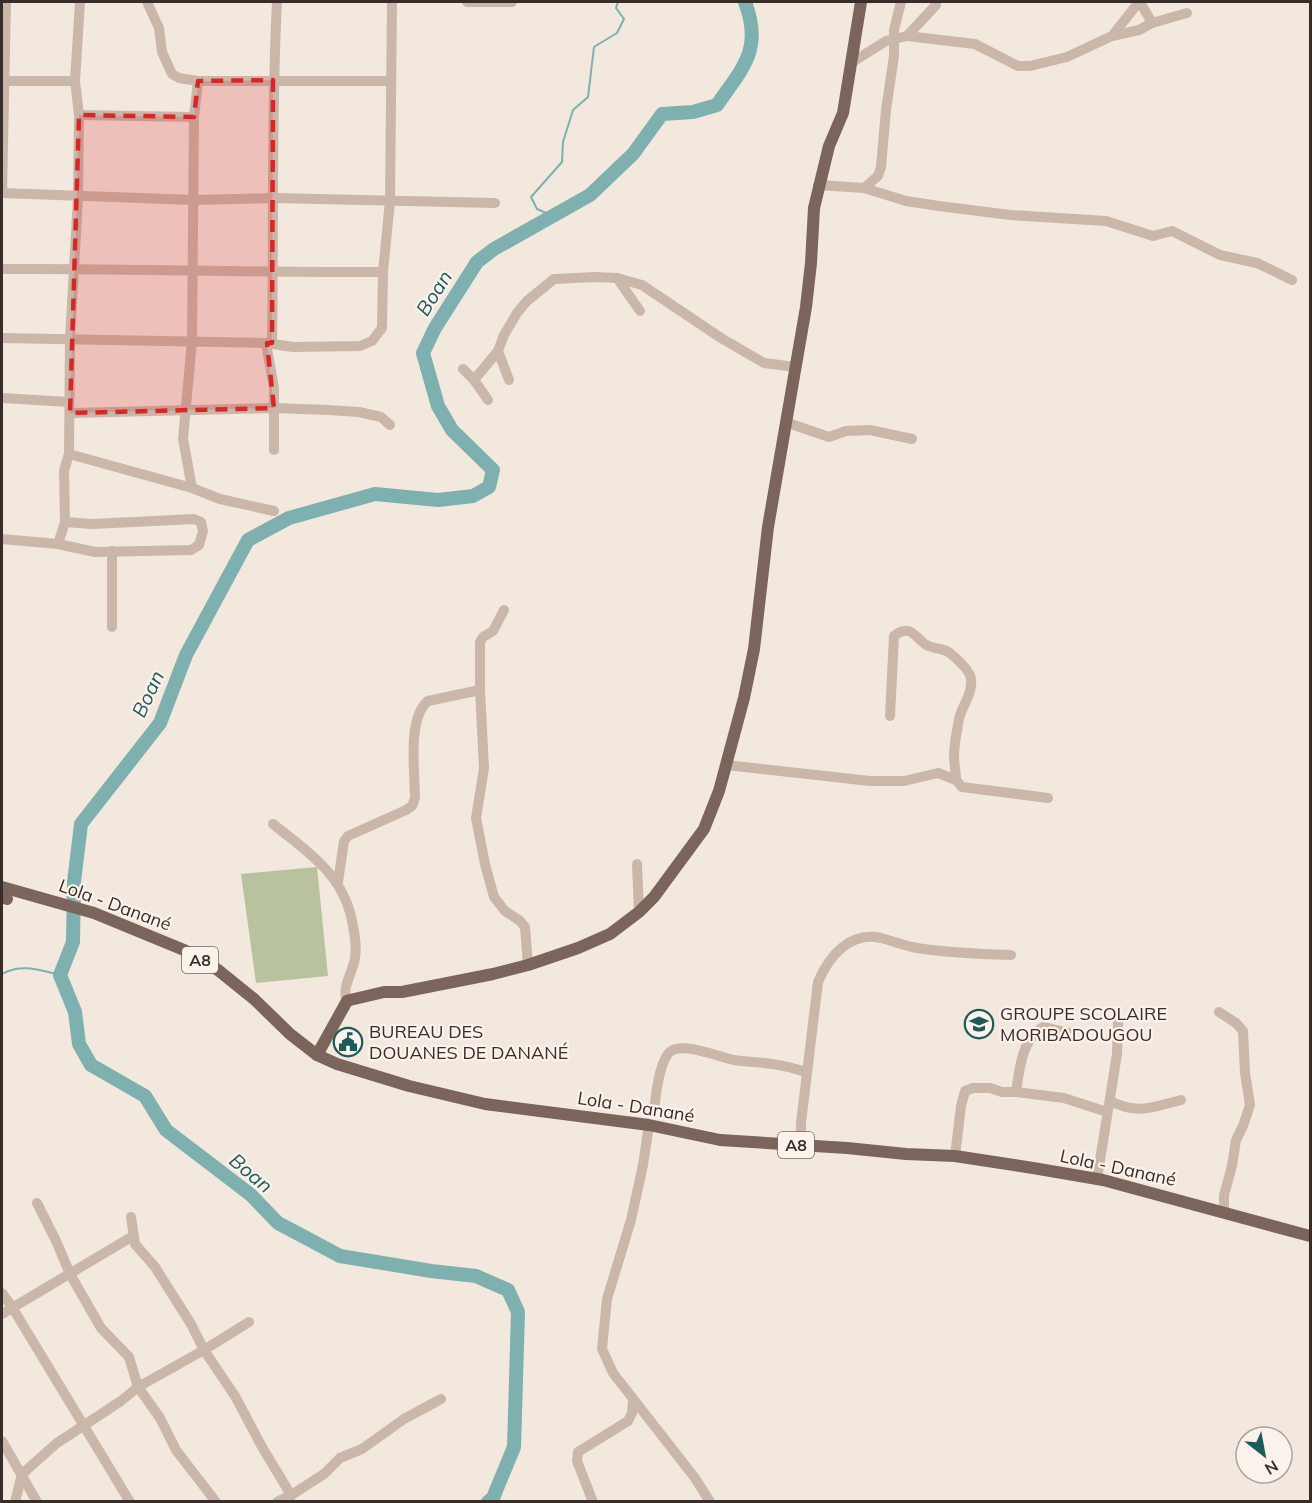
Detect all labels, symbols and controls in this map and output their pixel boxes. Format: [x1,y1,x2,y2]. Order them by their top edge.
water label: Boan [410,265,457,320]
water label: Boan [126,666,169,721]
street label: Lola - Danané [56,874,175,936]
road number: A8 [182,947,218,973]
place label: GROUPE SCOLAIRE MORIBADOUGOU [1000,1002,1167,1046]
school or university icon: GROUPE SCOLAIRE MORIBADOUGOU [963,1008,995,1040]
place label: BUREAU DES DOUANES DE DANANÉ [369,1020,568,1064]
public building icon: BUREAU DES DOUANES DE DANANÉ [332,1026,364,1058]
street label: Lola - Danané [576,1086,696,1127]
road number: A8 [778,1132,814,1158]
street label: Lola - Danané [1058,1144,1178,1191]
water label: Boan [225,1147,278,1198]
north arrow [1234,1425,1294,1485]
text: N [1261,1456,1282,1480]

